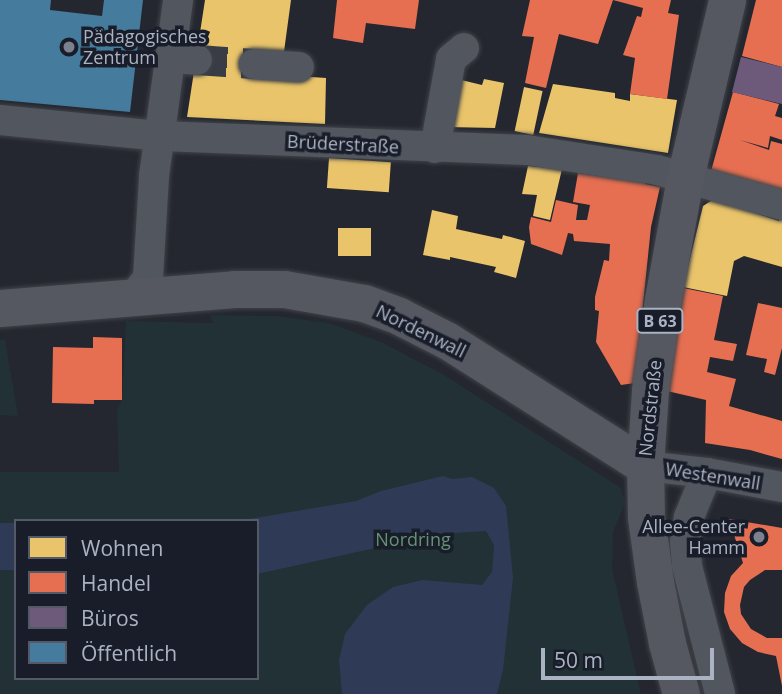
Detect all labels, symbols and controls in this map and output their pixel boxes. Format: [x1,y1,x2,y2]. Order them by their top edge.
place label: Pädagogisches Zentrum [83,26,207,68]
marker: Pädagogisches Zentrum [61,39,77,55]
street label: Brüderstraße [286,130,400,158]
street label: Nordenwall [373,300,469,362]
road number: B 63 [636,308,684,334]
street label: Nordstraße [634,359,666,457]
street label: Westenwall [664,458,762,494]
place label: Allee-Center Hamm [642,516,745,558]
legend [14,519,259,680]
park label: Nordring [375,528,451,550]
marker: Allee-Center Hamm [751,529,767,545]
text: Wohnen [81,534,163,562]
text: Handel [81,569,151,597]
text: Büros [81,604,139,632]
scale bar [544,634,717,678]
text: Öffentlich [81,639,177,667]
text: 50 m [554,646,603,674]

